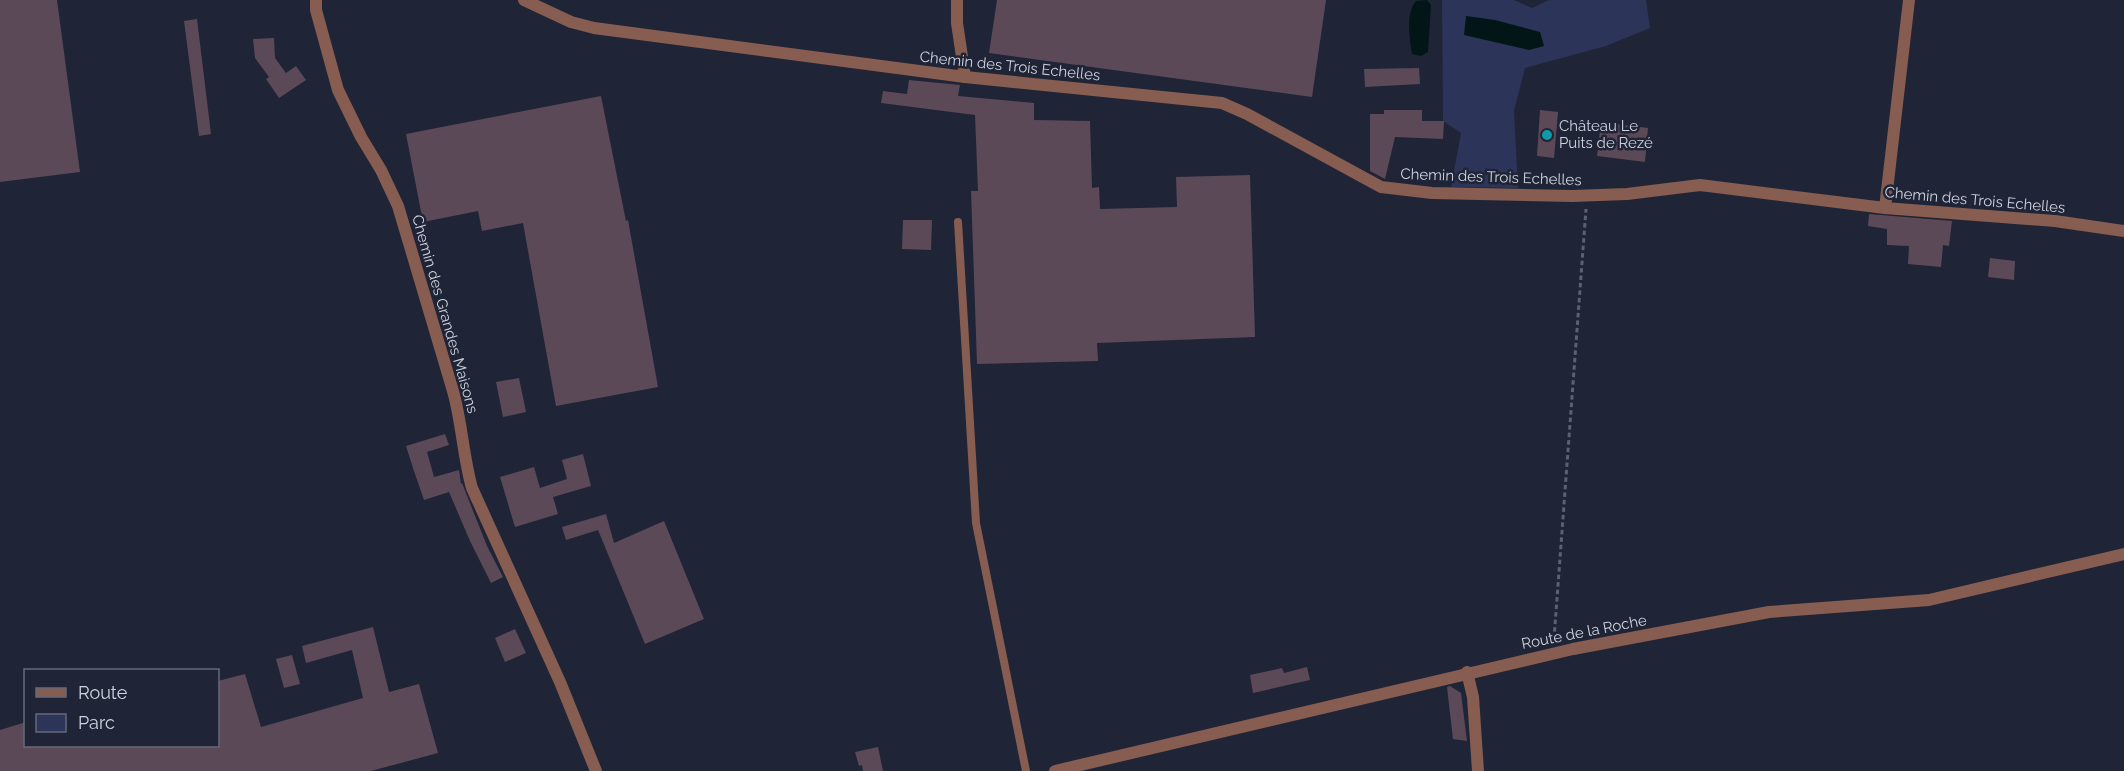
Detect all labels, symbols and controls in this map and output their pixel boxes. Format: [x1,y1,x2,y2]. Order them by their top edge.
street label: Chemin des Trois Echelles [919,48,1101,84]
place label: Château Le Puits de Rezé [1559,117,1653,152]
marker: Château Le Puits de Rezé [1540,128,1554,142]
street label: Chemin des Trois Echelles [1400,165,1582,189]
street label: Chemin des Trois Echelles [1884,183,2066,217]
street label: Chemin des Grandes Maisons [408,213,482,415]
street label: Route de la Roche [1520,611,1648,653]
legend [24,669,219,747]
text: Route [78,682,128,703]
text: Parc [78,712,115,733]

